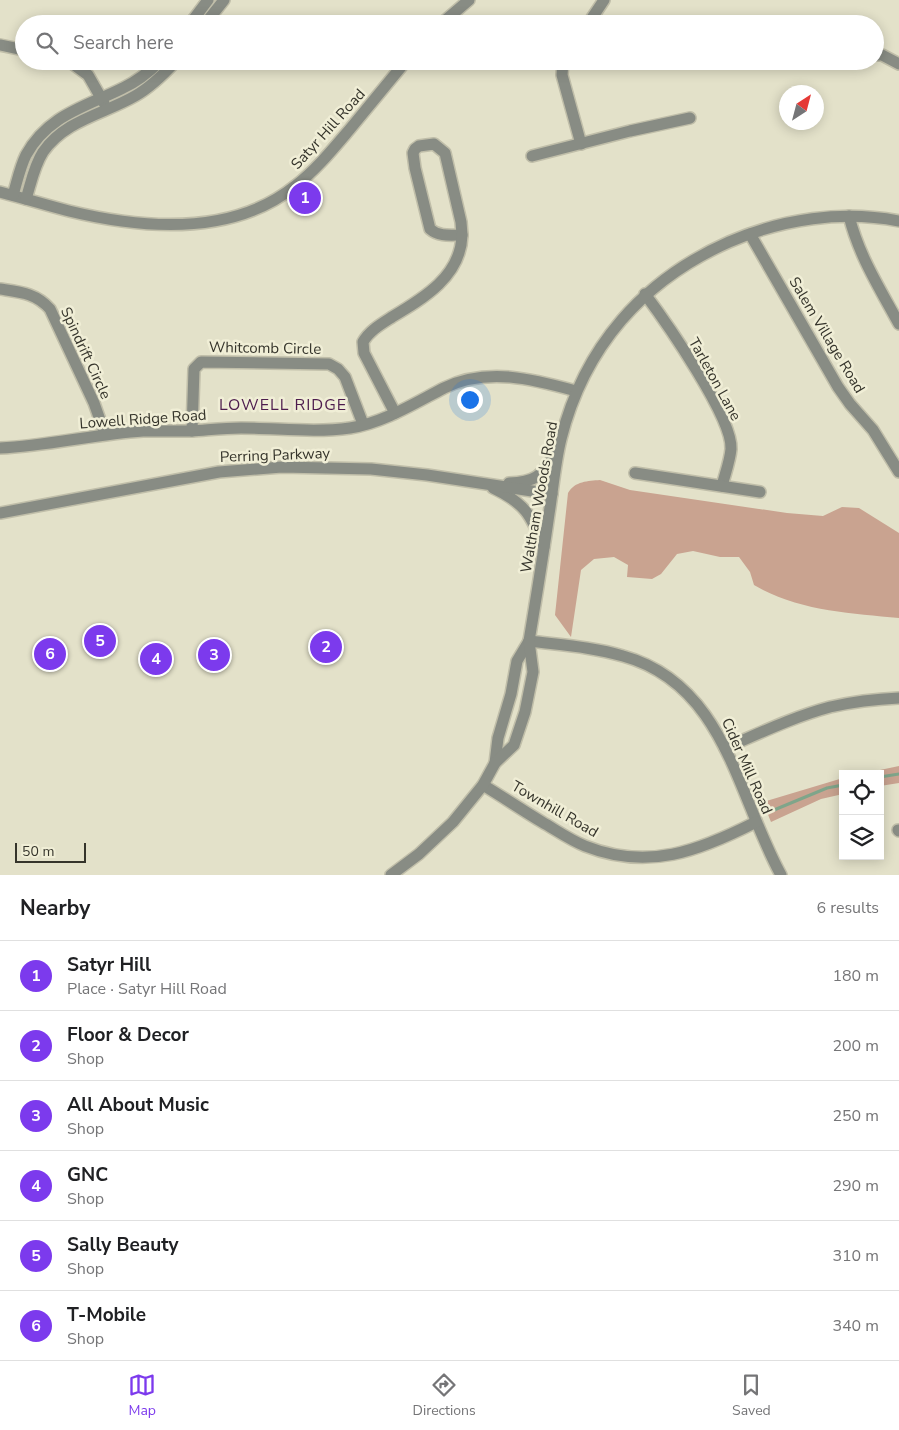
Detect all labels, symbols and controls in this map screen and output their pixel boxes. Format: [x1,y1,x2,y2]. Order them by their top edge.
search box [15,15,884,70]
icon: search [33,29,61,57]
text: Search here [73,30,174,56]
street label: Satyr Hill Road [286,84,370,174]
north arrow [779,85,824,130]
pin: 1 [289,179,321,217]
street label: Salem Village Road [784,273,870,397]
street label: Spindrift Circle [56,304,116,402]
street label: Tarleton Lane [684,334,746,424]
street label: Whitcomb Circle [209,337,321,359]
your location [457,387,483,413]
district label: LOWELL RIDGE [219,394,347,416]
street label: Lowell Ridge Road [79,405,207,433]
street label: Waltham Woods Road [516,420,562,574]
street label: Perring Parkway [220,443,331,467]
pin: 5 [84,622,116,660]
pin: 2 [310,628,342,666]
pin: 6 [34,635,66,673]
pin: 3 [198,636,230,674]
pin: 4 [140,640,172,678]
street label: Cider Mill Road [717,715,777,817]
map controls [839,770,884,860]
button: locate [839,770,884,815]
street label: Townhill Road [508,776,602,842]
button: layers [839,815,884,860]
scale bar [15,840,86,863]
text: 50 m [22,842,54,861]
text: Nearby [20,894,90,922]
text: 6 results [817,897,879,919]
text: Satyr Hill [67,952,151,978]
text: 1 [31,965,41,987]
text: 180 m [832,965,879,987]
text: Place · Satyr Hill Road [67,978,227,1000]
text: Floor & Decor [67,1022,189,1048]
text: 2 [31,1035,41,1057]
text: 200 m [832,1035,879,1057]
text: Shop [67,1048,104,1070]
text: All About Music [67,1092,209,1118]
text: 3 [31,1105,41,1127]
text: 250 m [832,1105,879,1127]
text: Shop [67,1118,104,1140]
text: GNC [67,1162,108,1188]
text: 4 [31,1175,41,1197]
text: 290 m [832,1175,879,1197]
text: Shop [67,1188,104,1210]
text: Sally Beauty [67,1232,179,1258]
text: 5 [31,1245,41,1267]
text: 310 m [832,1245,879,1267]
text: Shop [67,1258,104,1280]
text: T-Mobile [67,1302,146,1328]
text: 6 [31,1315,41,1337]
text: 340 m [832,1315,879,1337]
text: Shop [67,1328,104,1350]
tab: Map [128,1371,156,1420]
tab: Directions [413,1371,476,1420]
tab: Saved [732,1371,771,1420]

